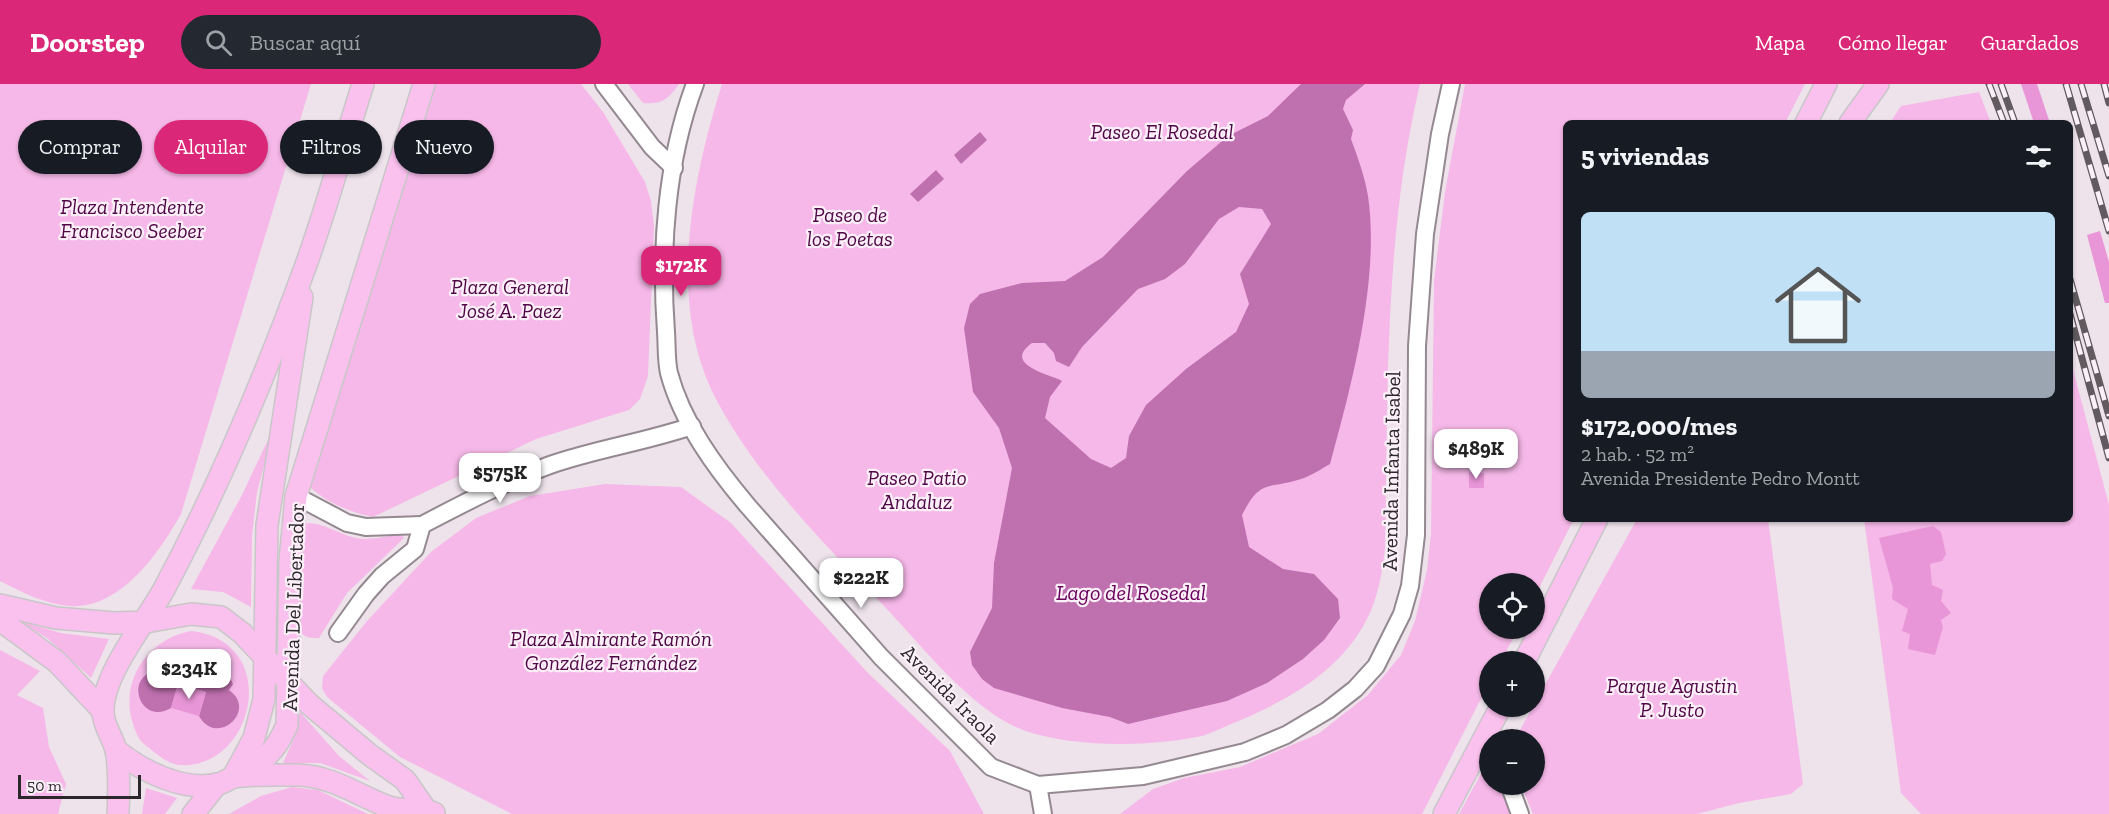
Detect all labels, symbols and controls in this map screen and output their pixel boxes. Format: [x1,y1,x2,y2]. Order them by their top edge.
search box [181,15,601,69]
text: Doorstep [30,26,145,59]
icon: search [202,26,235,59]
text: Buscar aquí [250,29,361,56]
text: Mapa [1755,30,1805,55]
text: Cómo llegar [1838,30,1948,55]
text: Guardados [1981,30,2079,55]
park label: Paseo El Rosedal [1090,119,1234,144]
chip: Comprar [18,120,142,174]
chip: Alquilar [154,120,268,174]
chip: Filtros [280,120,382,174]
chip: Nuevo [394,120,494,174]
text: 5 viviendas [1581,140,1709,172]
icon: filters [2022,140,2055,173]
park label: Plaza Intendente Francisco Seeber [60,194,205,243]
park label: Paseo de los Poetas [807,202,893,251]
pin: $172K [639,246,723,297]
icon: home [1764,251,1872,359]
text: $172K [655,253,707,277]
park label: Plaza General José A. Paez [451,274,569,323]
street label: Avenida Infanta Isabel [1377,370,1405,571]
text: $172,000/mes [1581,410,1737,442]
pin: $489K [1434,429,1518,480]
text: $489K [1448,436,1504,460]
text: 2 hab. · 52 m² [1581,442,1694,466]
pin: $575K [458,453,542,504]
text: $575K [473,460,527,484]
park label: Paseo Patio Andaluz [867,465,967,514]
text: Avenida Presidente Pedro Montt [1581,466,1860,490]
street label: Avenida Del Libertador [277,502,309,712]
pin: $222K [819,558,903,609]
text: $222K [833,565,889,589]
map controls [1479,573,1545,795]
button: locate [1479,573,1545,639]
water label: Lago del Rosedal [1056,579,1206,606]
park label: Plaza Almirante Ramón González Fernández [510,626,712,675]
street label: Avenida Iraola [896,639,1006,749]
pin: $234K [147,649,231,700]
button: + [1479,651,1545,717]
text: $234K [161,656,217,680]
park label: Parque Agustin P. Justo [1607,673,1737,722]
button: − [1479,729,1545,795]
scale bar [18,772,141,800]
text: 50 m [27,776,62,795]

